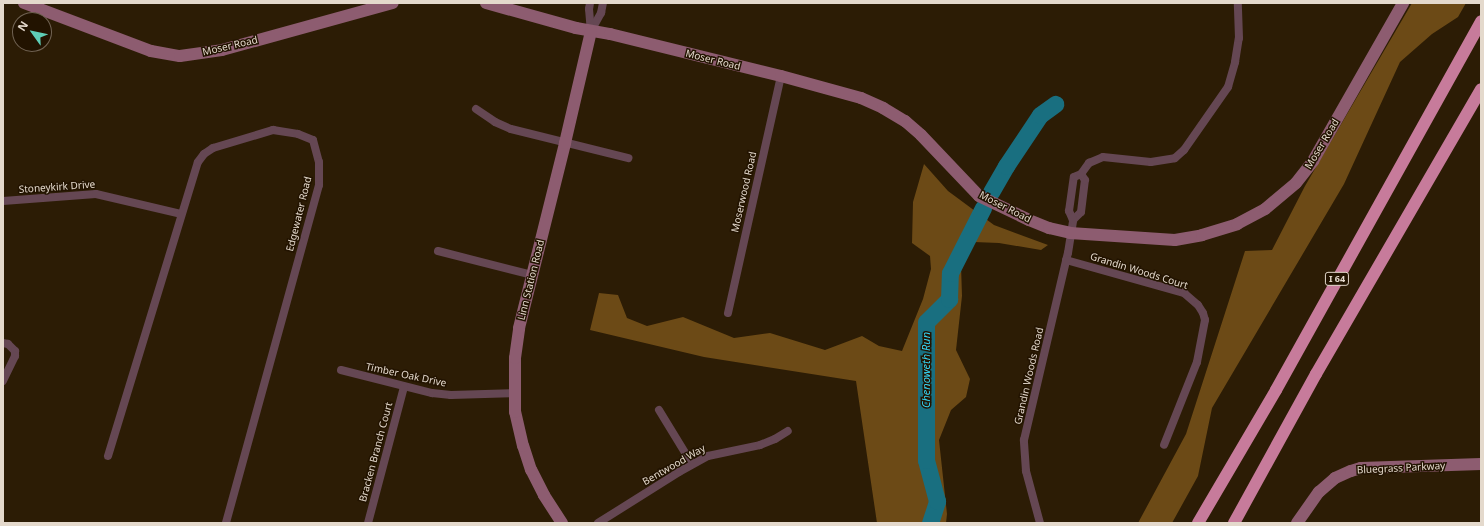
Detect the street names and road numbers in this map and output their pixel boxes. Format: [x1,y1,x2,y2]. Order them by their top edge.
street label: Moser Road [201,34,259,58]
street label: Moser Road [684,47,742,73]
street label: Moser Road [1302,117,1342,171]
street label: Moserwood Road [729,150,759,234]
street label: Edgewater Road [284,175,314,253]
street label: Stoneykirk Drive [18,178,96,196]
street label: Moser Road [977,189,1033,225]
street label: Linn Station Road [515,239,547,321]
street label: Grandin Woods Court [1089,250,1189,292]
road number: I 64 [1324,272,1350,286]
street label: Grandin Woods Road [1012,326,1046,426]
street label: Timber Oak Drive [365,361,447,389]
street label: Bracken Branch Court [357,401,395,503]
street label: Bentwood Way [640,442,708,488]
street label: Bluegrass Parkway [1357,460,1445,476]

